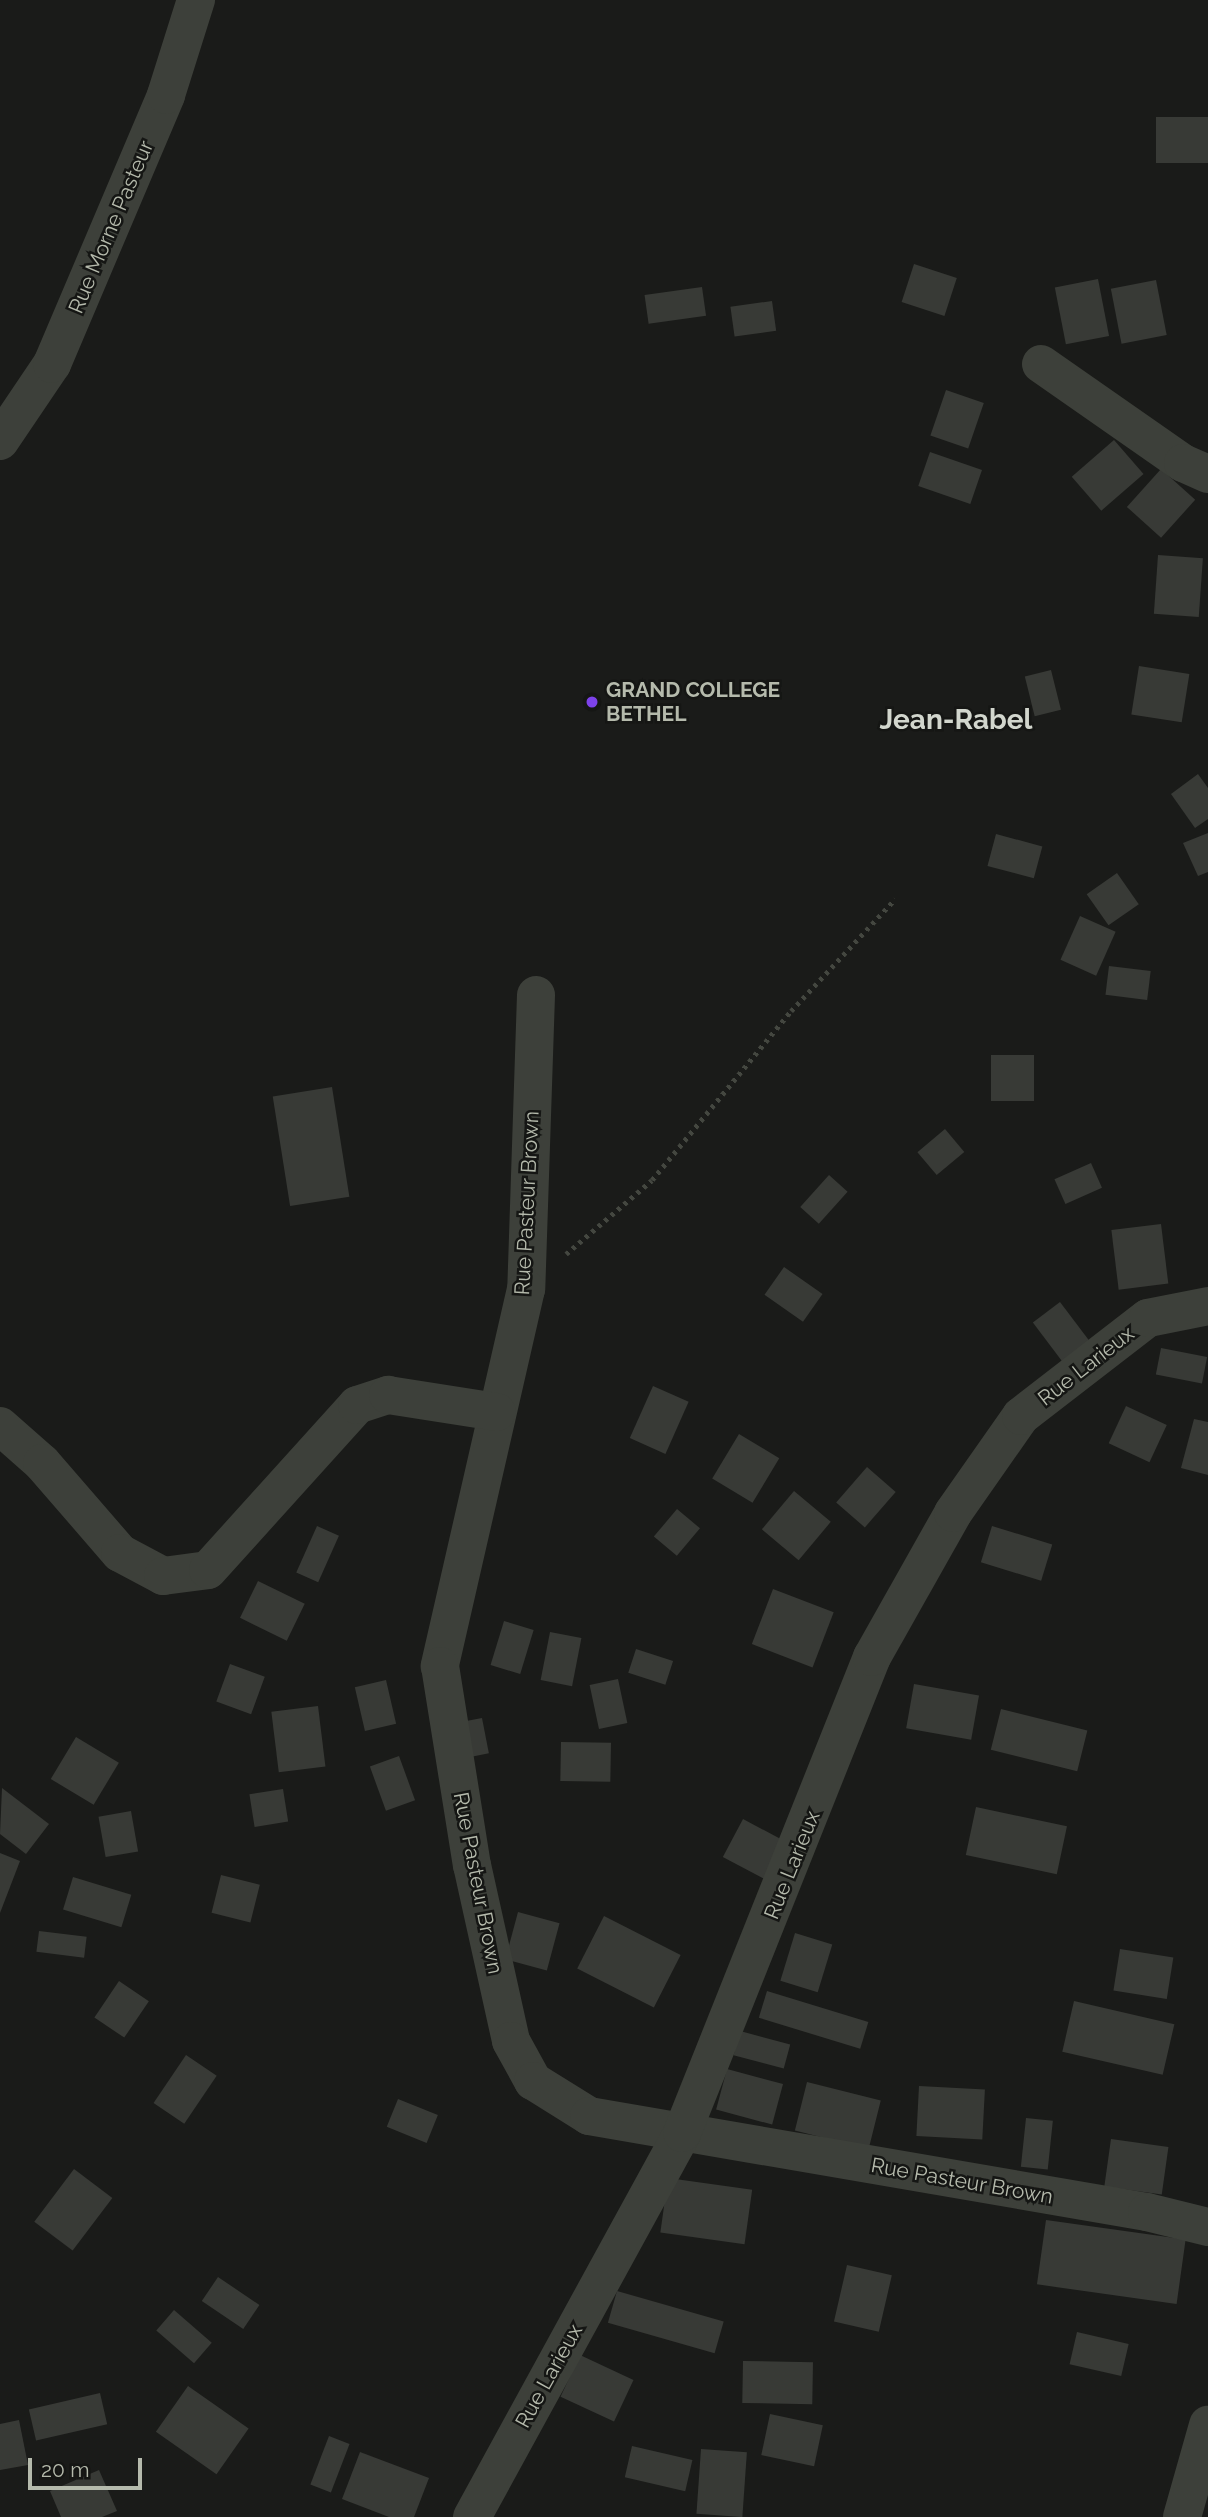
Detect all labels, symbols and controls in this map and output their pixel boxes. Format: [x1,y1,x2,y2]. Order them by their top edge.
street label: Rue Morne Pasteur [63,137,159,317]
place label: GRAND COLLEGE BETHEL [606,677,780,727]
marker: GRAND COLLEGE BETHEL [584,694,600,710]
district label: Jean-Rabel [880,703,1032,737]
street label: Rue Pasteur Brown [510,1110,544,1296]
street label: Rue Larieux [1033,1321,1139,1411]
street label: Rue Pasteur Brown [448,1790,508,1976]
street label: Rue Larieux [759,1807,825,1923]
street label: Rue Pasteur Brown [869,2153,1055,2209]
street label: Rue Larieux [510,2320,588,2432]
scale bar [32,2444,145,2488]
text: 20 m [41,2457,89,2482]

